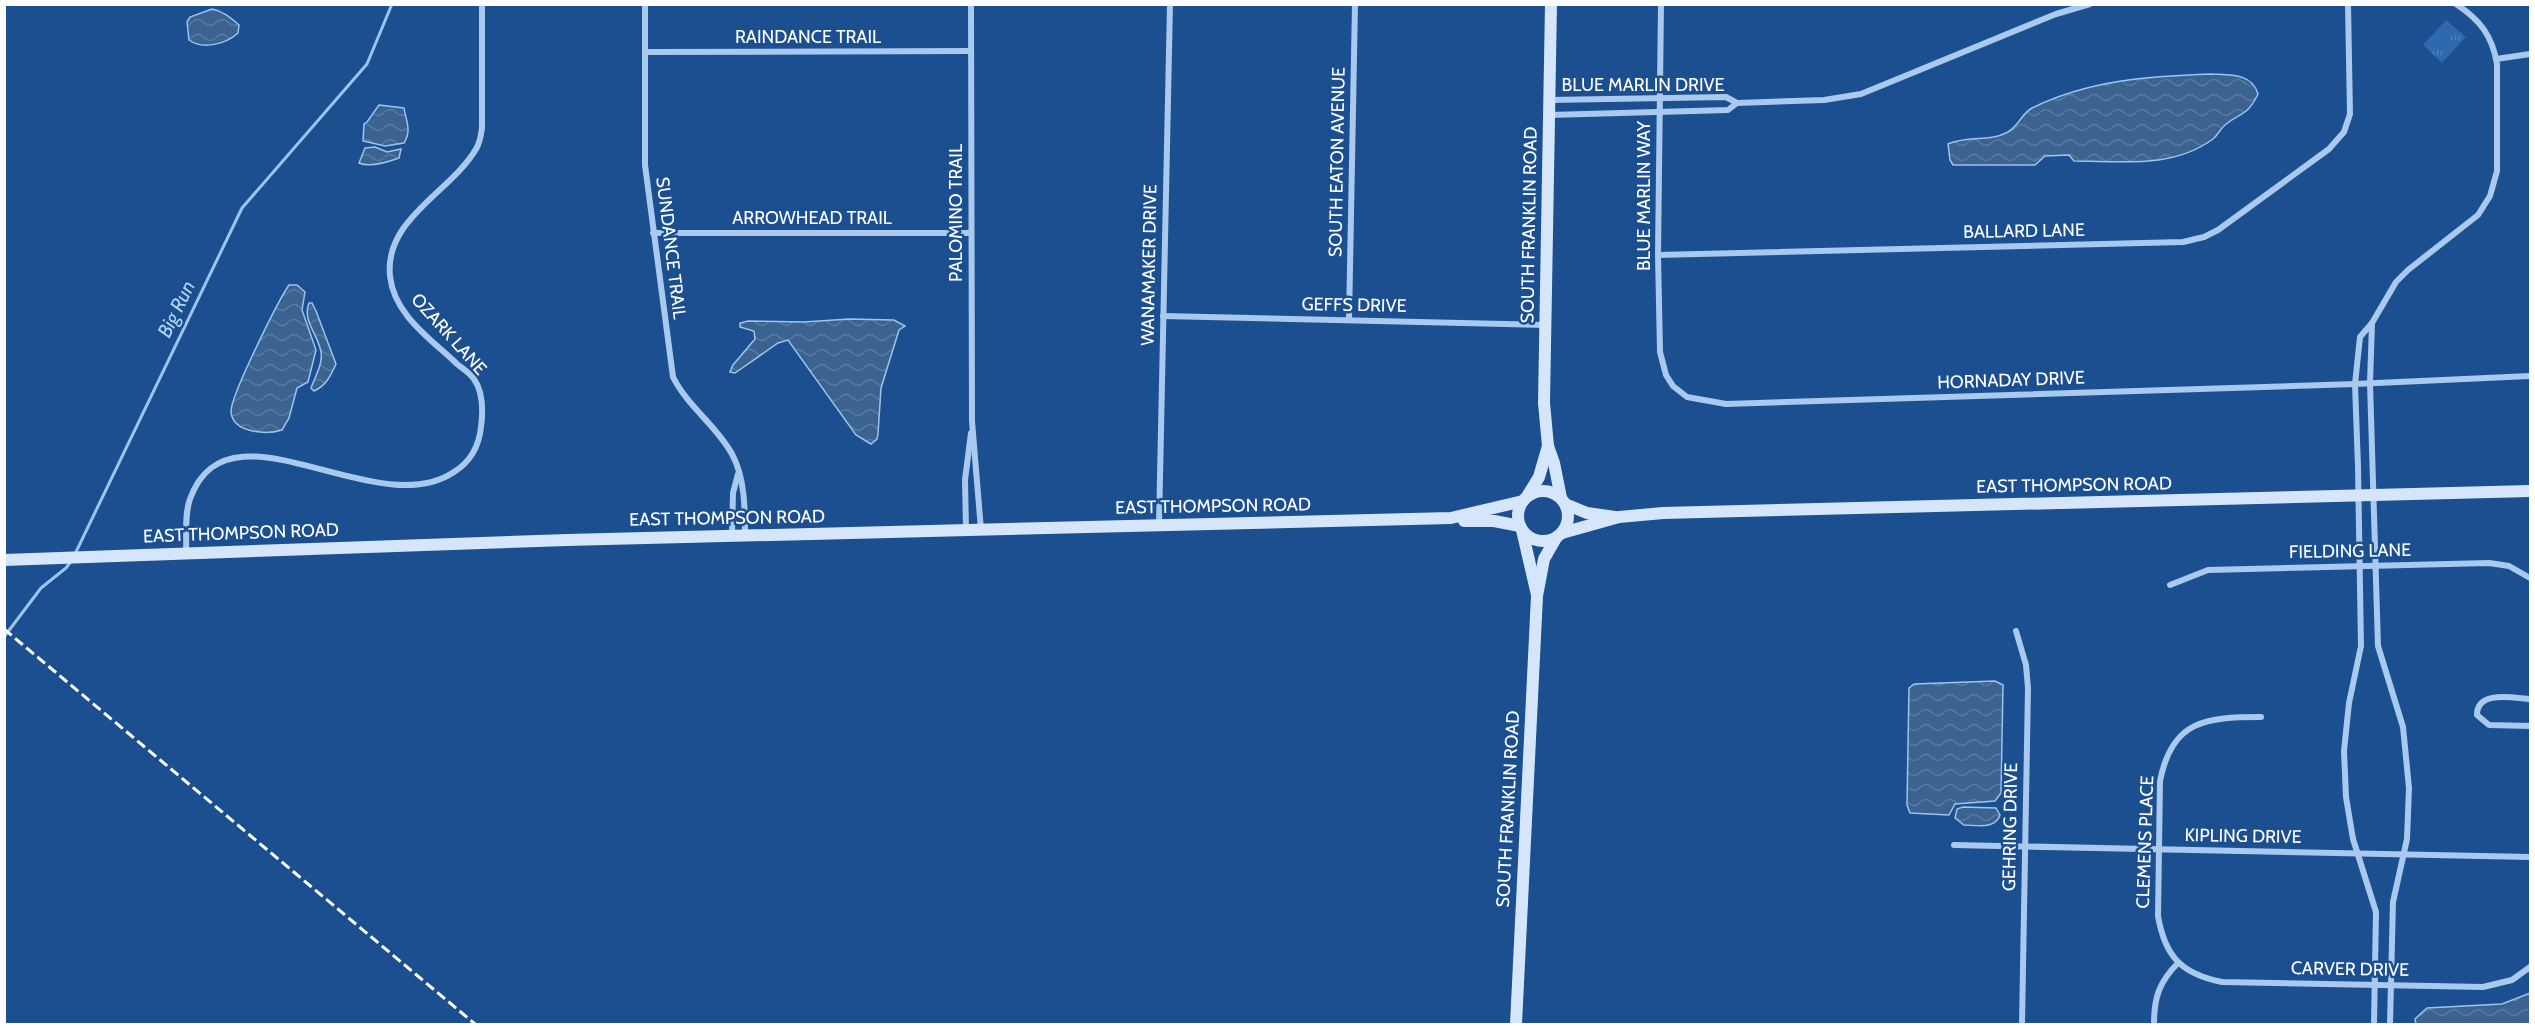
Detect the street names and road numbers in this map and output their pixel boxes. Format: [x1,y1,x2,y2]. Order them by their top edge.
street label: RAINDANCE TRAIL [735,26,881,48]
street label: SOUTH EATON AVENUE [1324,67,1350,257]
street label: BLUE MARLIN DRIVE [1562,74,1724,96]
street label: BLUE MARLIN WAY [1633,120,1655,271]
street label: SOUTH FRANKLIN ROAD [1516,126,1542,324]
street label: PALOMINO TRAIL [945,144,967,282]
street label: SUNDANCE TRAIL [651,176,691,320]
street label: WANAMAKER DRIVE [1137,184,1161,346]
street label: ARROWHEAD TRAIL [732,207,892,229]
street label: BALLARD LANE [1963,219,2085,243]
street label: OZARK LANE [407,289,491,379]
street label: GEFFS DRIVE [1301,293,1407,317]
street label: HORNADAY DRIVE [1937,366,2085,394]
street label: EAST THOMPSON ROAD [1976,472,2172,498]
street label: EAST THOMPSON ROAD [1115,493,1311,519]
street label: EAST THOMPSON ROAD [629,505,825,531]
street label: EAST THOMPSON ROAD [143,519,339,547]
street label: FIELDING LANE [2289,539,2411,563]
street label: SOUTH FRANKLIN ROAD [1492,710,1524,908]
street label: GEHRING DRIVE [1998,763,2022,891]
street label: CLEMENS PLACE [2132,775,2158,909]
street label: KIPLING DRIVE [2184,824,2302,848]
street label: CARVER DRIVE [2291,957,2409,981]

